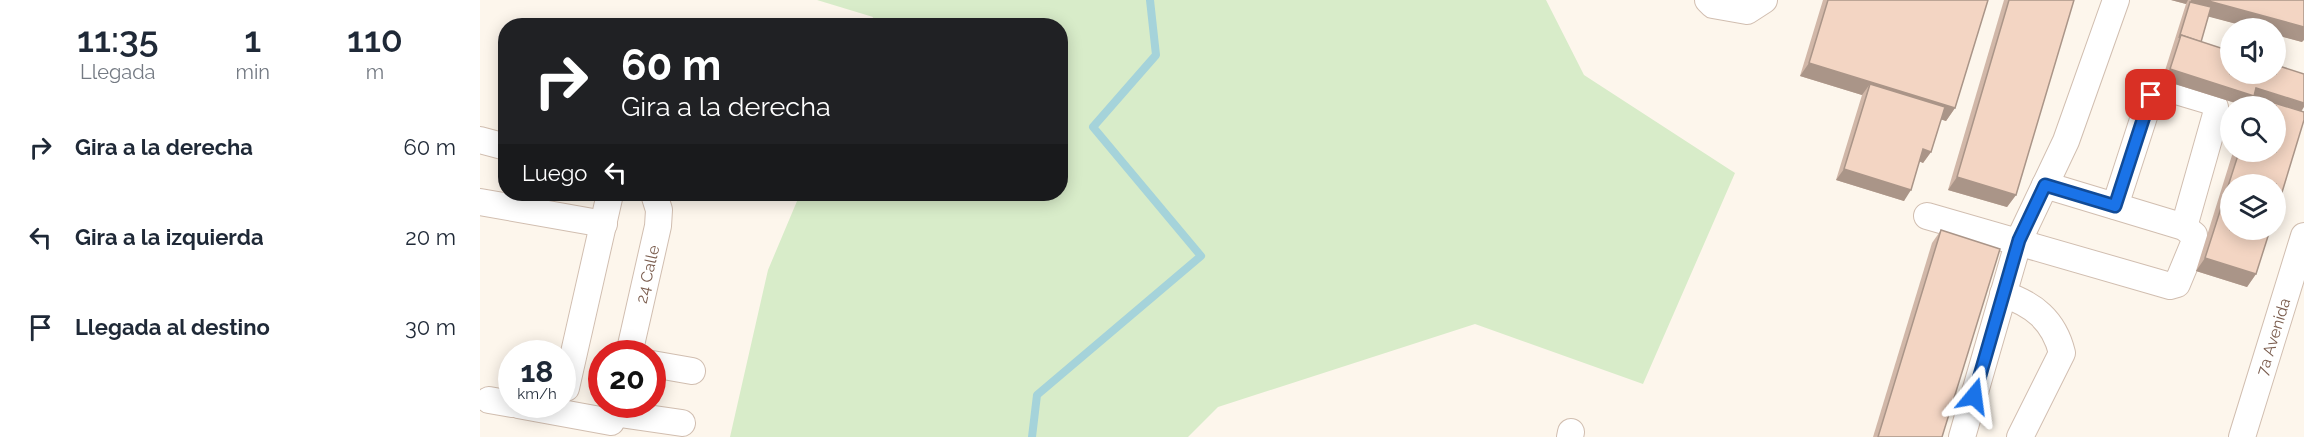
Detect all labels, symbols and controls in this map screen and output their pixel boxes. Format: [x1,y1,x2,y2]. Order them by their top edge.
text: 11:35 [77,18,159,60]
text: 1 [244,18,261,60]
text: 110 [347,18,403,60]
map controls [2220,18,2286,240]
button: sound [2220,18,2286,84]
text: 60 m [621,41,721,90]
icon: right [522,42,600,120]
text: Llegada [80,60,156,84]
text: min [236,60,270,84]
text: m [366,60,384,84]
pin [2125,69,2176,120]
icon: arrive [2134,78,2167,111]
text: Gira a la derecha [621,91,831,122]
button: search [2220,96,2286,162]
icon: right [24,131,57,164]
text: Gira a la derecha [75,134,253,160]
text: 60 m [403,134,456,160]
icon: left [599,156,632,189]
text: Luego [522,160,587,186]
button: layers [2220,174,2286,240]
icon: left [24,221,57,254]
text: Gira a la izquierda [75,224,264,250]
text: 20 m [405,224,456,250]
street label: 24 Calle [631,243,663,305]
street label: 7a Avenida [2252,295,2294,378]
icon: arrive [24,311,57,344]
text: Llegada al destino [75,314,270,340]
text: 30 m [405,314,456,340]
speed limit sign: 20 [588,340,666,418]
text: 18 [521,354,553,389]
position arrow [1942,364,2006,428]
text: km/h [517,385,557,403]

